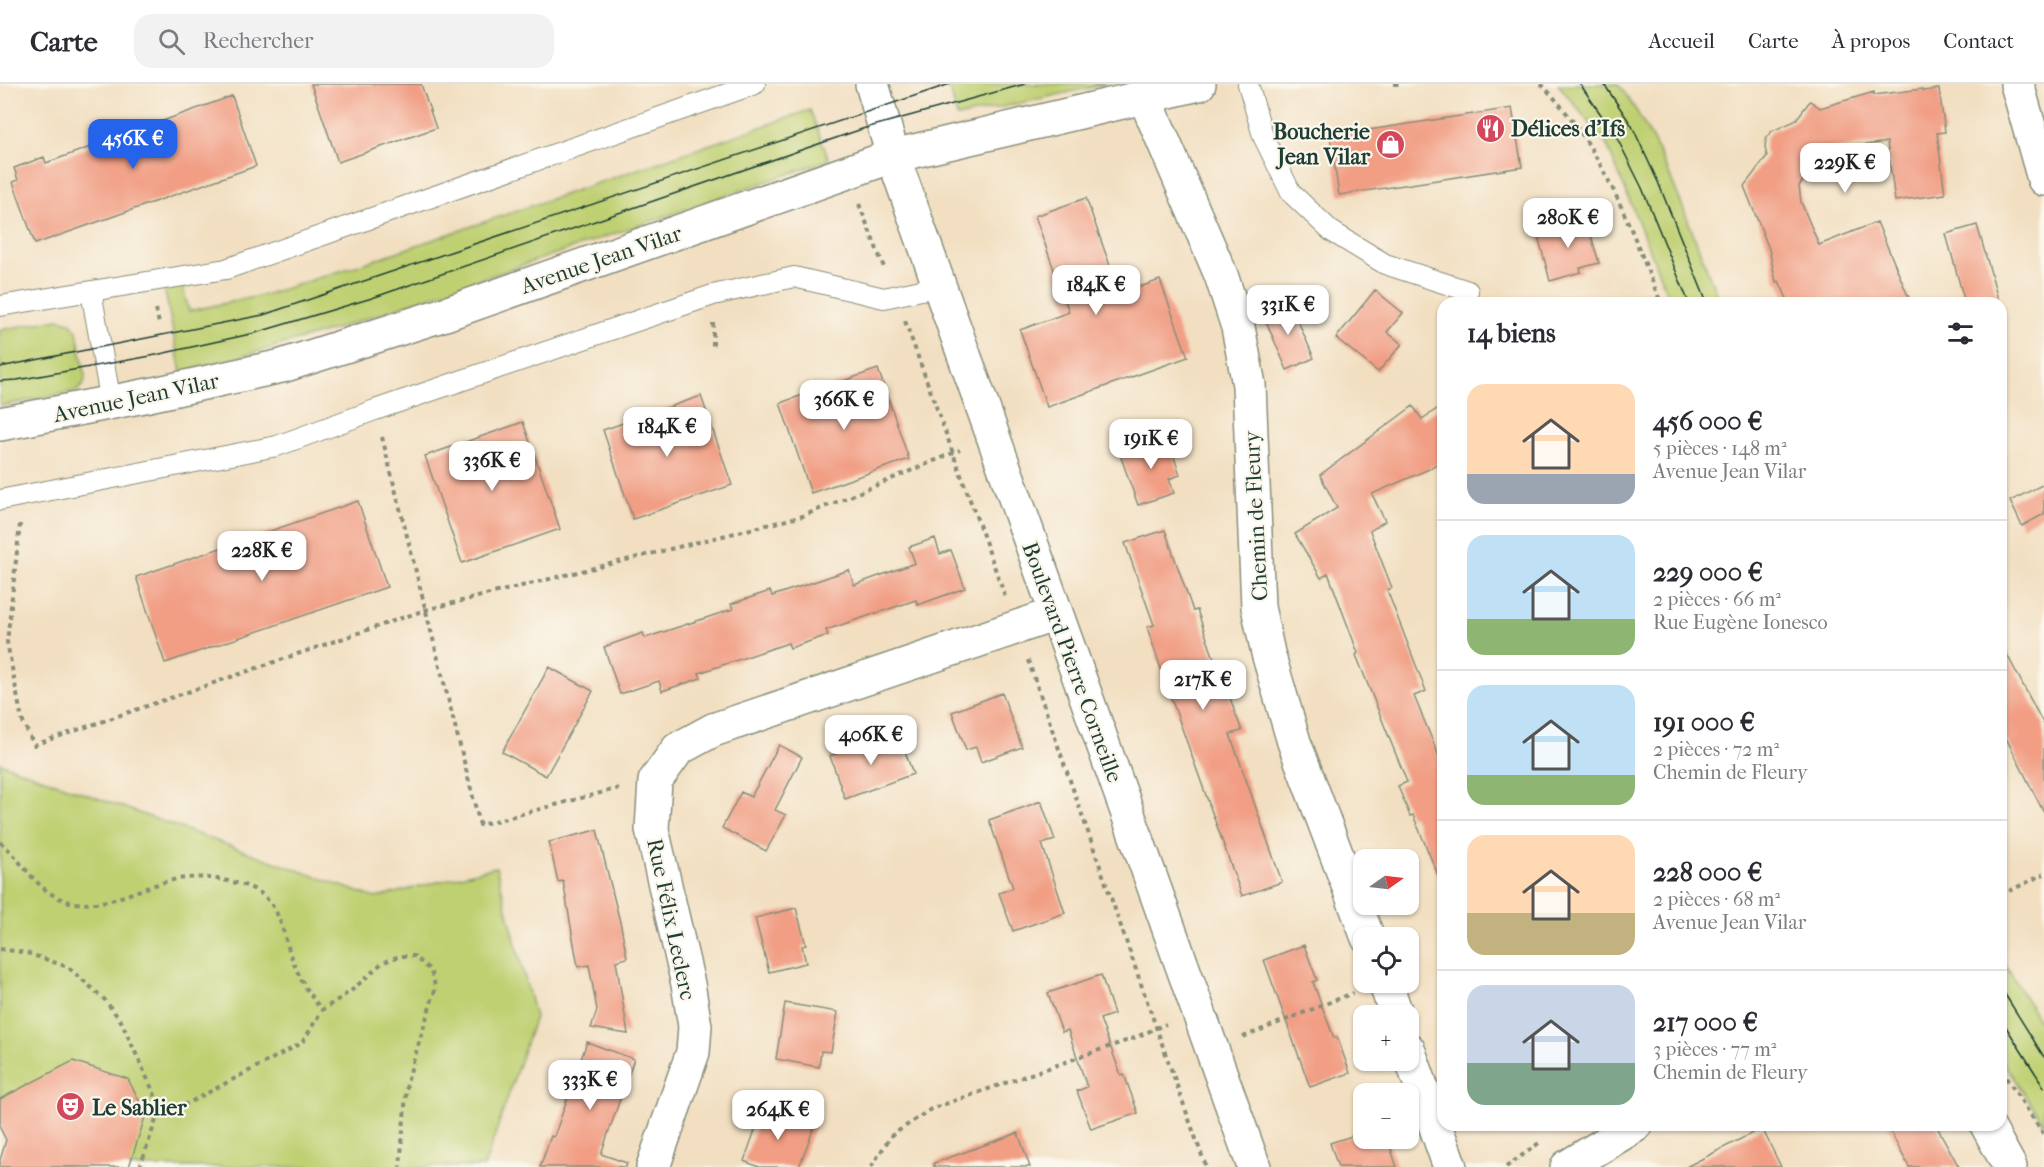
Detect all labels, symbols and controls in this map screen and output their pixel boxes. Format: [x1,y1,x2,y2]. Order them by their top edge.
search box [134,14,554,68]
text: Carte [30,25,98,58]
icon: search [155,25,188,58]
text: Rechercher [203,28,313,54]
text: Accueil [1649,29,1715,53]
text: Carte [1748,29,1799,53]
text: À propos [1832,29,1910,53]
text: Contact [1943,29,2014,53]
restaurant icon: Délices d'Ifs [1474,112,1506,144]
place label: Délices d'Ifs [1511,116,1625,142]
pin: 456K € [84,119,182,170]
place label: Boucherie Jean Vilar [1273,119,1371,170]
text: 456K € [102,127,164,150]
shop icon: Boucherie Jean Vilar [1375,128,1407,160]
pin: 229K € [1796,143,1894,194]
text: 229K € [1814,151,1876,174]
pin: 280K € [1519,198,1617,249]
text: 280K € [1537,206,1599,229]
street label: Avenue Jean Vilar [517,220,686,300]
pin: 184K € [1047,265,1145,316]
text: 184K € [1066,273,1126,296]
pin: 331K € [1239,285,1337,336]
text: 331K € [1261,293,1315,316]
icon: filters [1944,317,1977,350]
text: 14 biens [1467,318,1556,349]
street label: Avenue Jean Vilar [50,368,222,428]
pin: 366K € [795,380,893,431]
text: 366K € [814,388,874,411]
text: 456 000 € [1653,406,1763,437]
pin: 184K € [618,407,716,458]
icon: home [1515,408,1587,480]
text: 184K € [637,415,697,438]
pin: 191K € [1102,419,1200,470]
text: 191K € [1123,427,1179,450]
street label: Chemin de Fleury [1238,429,1273,602]
text: 5 pièces · 148 m² [1653,437,1787,460]
pin: 336K € [443,441,541,492]
text: 336K € [463,449,521,472]
text: Avenue Jean Vilar [1653,460,1806,483]
pin: 228K € [213,531,311,582]
text: 228K € [231,539,293,562]
street label: Boulevard Pierre Corneille [1016,539,1128,786]
text: 229 000 € [1653,557,1763,588]
icon: home [1515,559,1587,631]
text: 2 pièces · 66 m² [1653,588,1781,611]
text: Rue Eugène Ionesco [1653,611,1828,634]
pin: 217K € [1154,660,1252,711]
text: 217K € [1174,668,1232,691]
text: 191 000 € [1653,707,1755,738]
icon: home [1515,709,1587,781]
pin: 406K € [822,715,920,766]
text: 406K € [839,723,903,746]
text: 2 pièces · 72 m² [1653,738,1779,761]
text: Chemin de Fleury [1653,761,1808,784]
street label: Rue Félix Leclerc [641,836,701,1003]
north arrow [1353,849,1419,915]
map controls [1353,849,1419,1149]
text: 228 000 € [1653,857,1762,888]
icon: home [1515,859,1587,931]
text: 2 pièces · 68 m² [1653,888,1780,911]
text: Avenue Jean Vilar [1653,911,1806,934]
button: locate [1353,927,1419,993]
button: + [1353,1005,1419,1071]
text: 217 000 € [1653,1007,1758,1038]
icon: home [1515,1009,1587,1081]
text: 3 pièces · 77 m² [1653,1038,1776,1061]
pin: 333K € [541,1060,639,1111]
text: Chemin de Fleury [1653,1061,1808,1084]
text: 333K € [562,1068,618,1091]
button: − [1353,1083,1419,1149]
pin: 264K € [729,1090,827,1141]
theatre icon: Le Sablier [55,1091,87,1123]
place label: Le Sablier [92,1095,187,1121]
text: 264K € [746,1098,810,1121]

